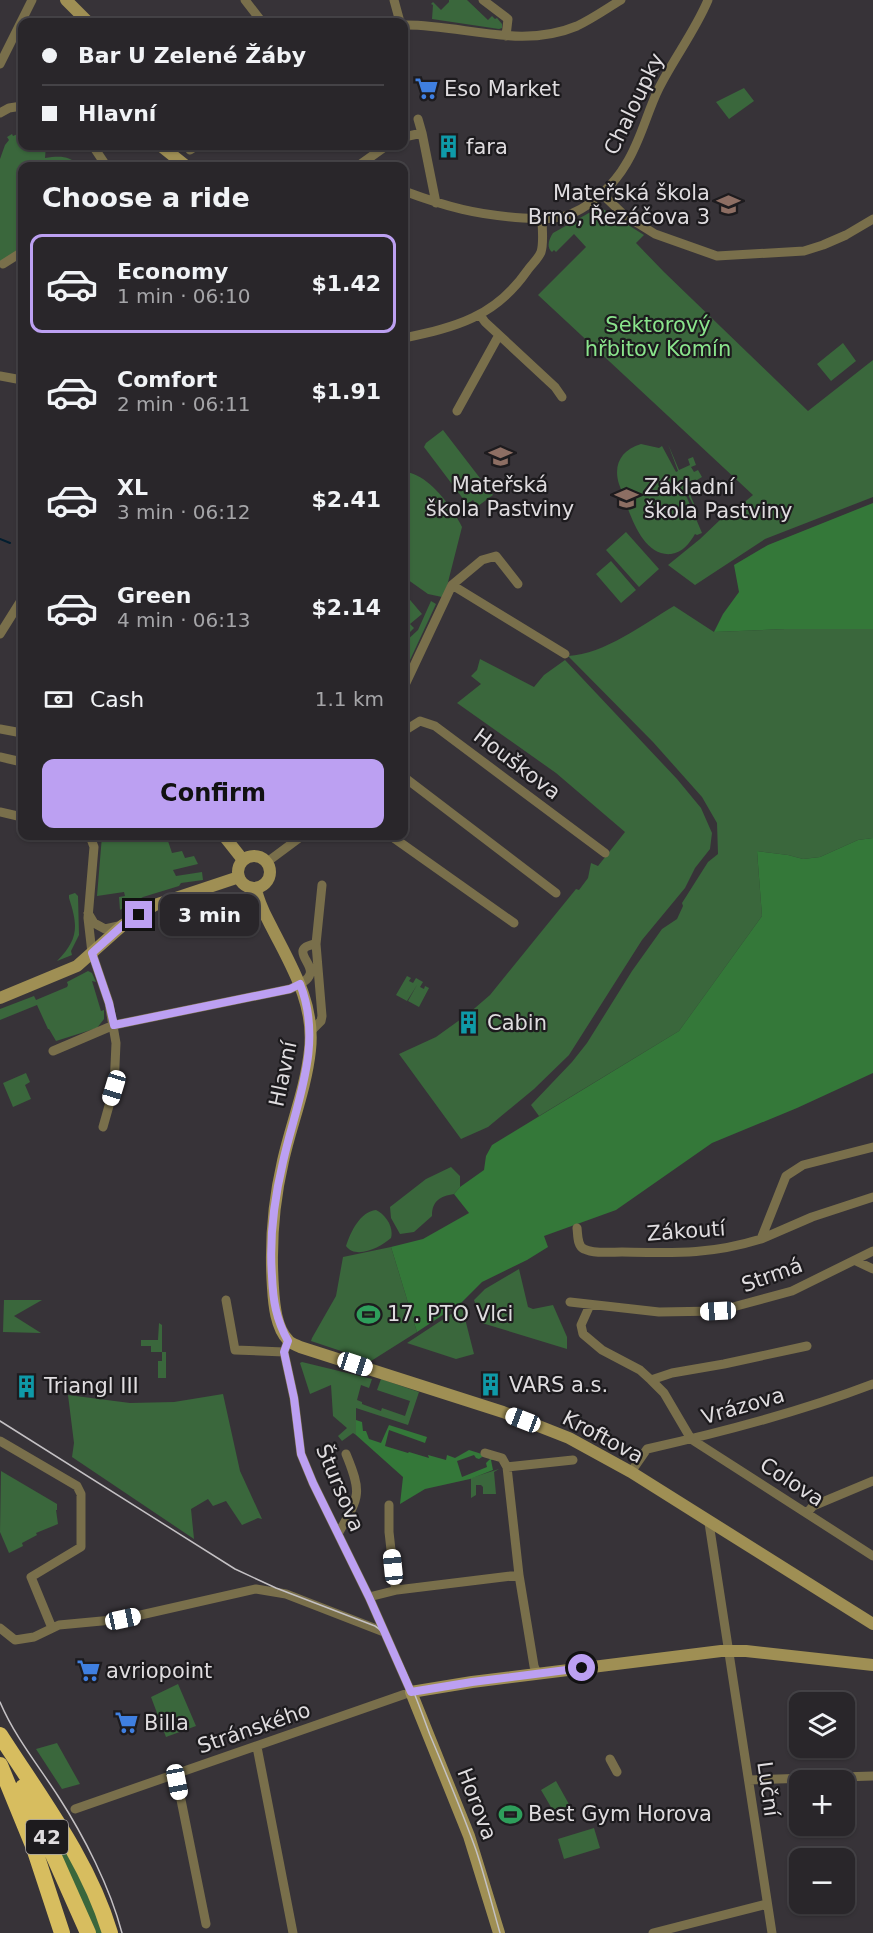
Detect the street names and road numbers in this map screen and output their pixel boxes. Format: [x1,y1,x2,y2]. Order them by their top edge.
street label: Chaloupky [599,49,669,159]
street label: Houškova [469,724,565,804]
street label: Hlavní [264,1038,302,1109]
street label: Zákoutí [646,1216,727,1246]
street label: Strmá [738,1253,806,1297]
street label: Vrázova [699,1383,787,1429]
street label: Kroftova [558,1406,648,1468]
street label: Štursova [311,1440,370,1535]
street label: Colova [755,1452,829,1512]
street label: Stránského [194,1697,314,1759]
street label: Luční [752,1760,784,1819]
street label: Horova [452,1765,502,1843]
road number: 42 [26,1820,68,1854]

